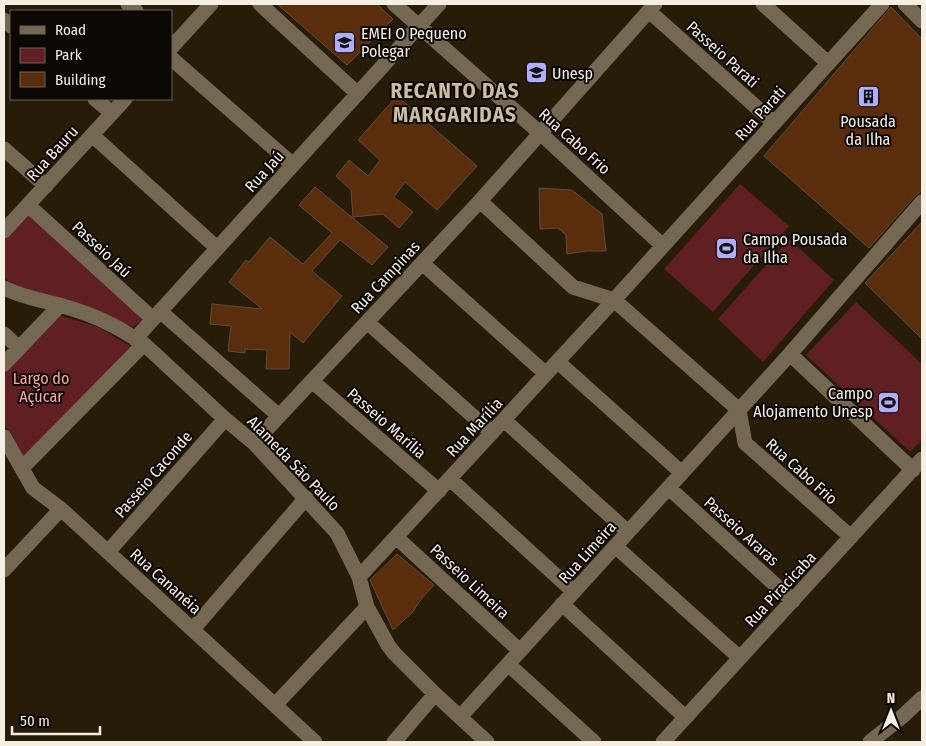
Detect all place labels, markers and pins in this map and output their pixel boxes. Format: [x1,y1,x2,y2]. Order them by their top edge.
place label: EMEI O Pequeno Polegar [361,24,467,61]
school or university icon: EMEI O Pequeno Polegar [333,30,357,54]
school or university icon: Unesp [524,61,548,85]
place label: Unesp [552,64,593,83]
building icon: Pousada da Ilha [856,85,880,109]
place label: Pousada da Ilha [840,112,896,149]
place label: Campo Pousada da Ilha [743,230,848,267]
sports icon: Campo Pousada da Ilha [715,236,739,260]
place label: Campo Alojamento Unesp [753,384,873,421]
sports icon: Campo Alojamento Unesp [877,390,901,414]

